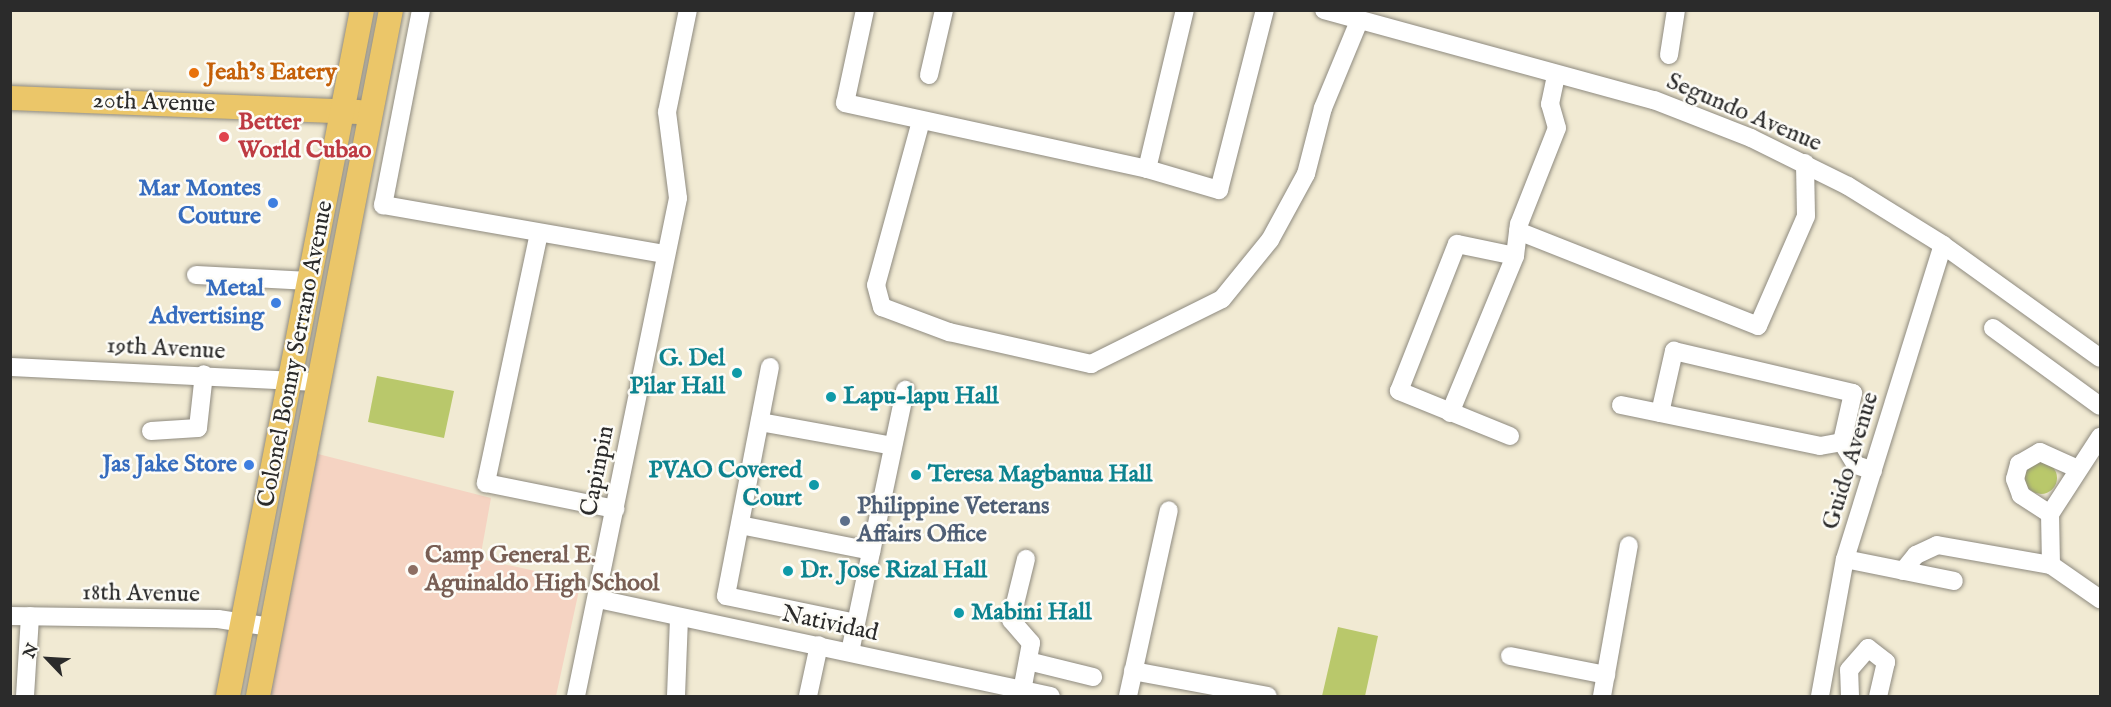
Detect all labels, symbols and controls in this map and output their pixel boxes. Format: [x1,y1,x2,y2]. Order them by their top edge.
place label: Jeah’s Eatery [206,59,337,87]
marker: Jeah’s Eatery [187,66,201,80]
street label: Segundo Avenue [1662,67,1826,159]
street label: 20th Avenue [92,86,216,120]
place label: Better World Cubao [238,109,372,165]
marker: Better World Cubao [215,128,233,146]
place label: Mar Montes Couture [138,175,261,231]
marker: Mar Montes Couture [266,196,280,210]
street label: Colonel Bonny Serrano Avenue [252,198,340,510]
place label: Metal Advertising [149,275,264,331]
marker: Metal Advertising [269,296,283,310]
street label: 19th Avenue [106,332,226,366]
place label: G. Del Pilar Hall [630,345,725,401]
marker: G. Del Pilar Hall [730,366,744,380]
place label: Lapu-lapu Hall [843,383,999,411]
street label: Guido Avenue [1816,389,1886,533]
marker: Lapu-lapu Hall [824,390,838,404]
street label: Capinpin [575,423,621,519]
place label: Jas Jake Store [102,451,237,479]
place label: PVAO Covered Court [649,457,802,513]
marker: Jas Jake Store [242,458,256,472]
place label: Teresa Magbanua Hall [928,461,1152,489]
marker: Teresa Magbanua Hall [909,468,923,482]
marker: PVAO Covered Court [807,478,821,492]
place label: Philippine Veterans Affairs Office [857,493,1050,549]
marker: Philippine Veterans Affairs Office [838,514,852,528]
place label: Camp General E. Aguinaldo High School [425,542,659,598]
place label: Dr. Jose Rizal Hall [800,557,987,585]
marker: Camp General E. Aguinaldo High School [406,563,420,577]
marker: Dr. Jose Rizal Hall [781,564,795,578]
street label: 18th Avenue [82,579,200,609]
place label: Mabini Hall [971,599,1092,627]
street label: Natividad [779,600,881,648]
marker: Mabini Hall [952,606,966,620]
north arrow [18,629,78,689]
text: N [20,641,44,662]

